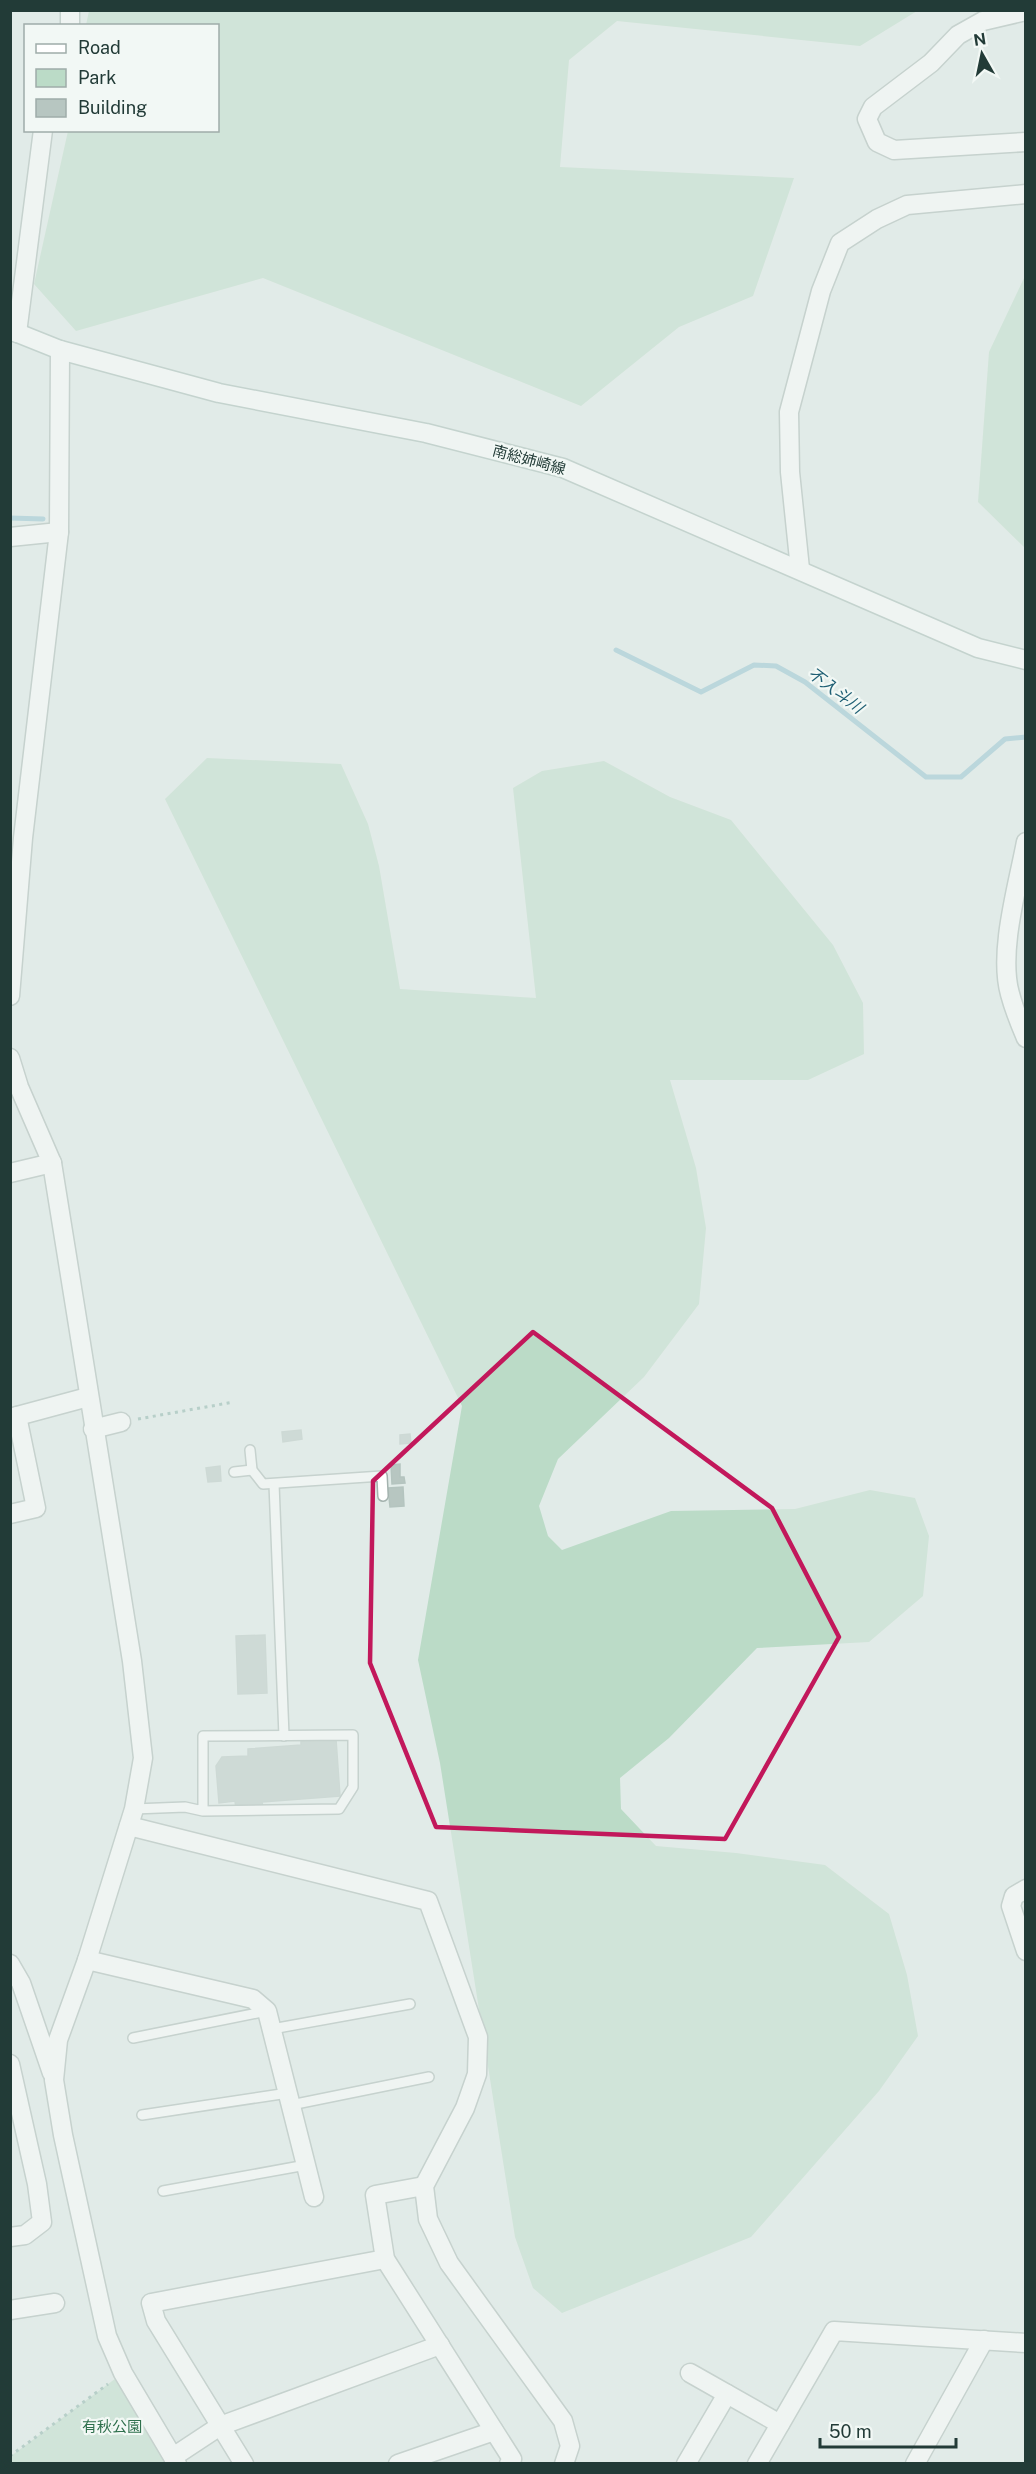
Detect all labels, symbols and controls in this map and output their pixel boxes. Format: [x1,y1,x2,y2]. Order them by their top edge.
legend [24,24,219,132]
north arrow [952,24,1012,84]
text: N [972,29,987,50]
text: Road [78,37,121,58]
text: Park [78,67,116,88]
text: Building [78,97,147,118]
street label: 南総姉崎線 [491,442,568,477]
water label: 不入斗川 [804,664,869,718]
scale bar [820,2411,956,2449]
park label: 有秋公園 [82,2418,142,2435]
text: 50 m [829,2421,872,2442]

